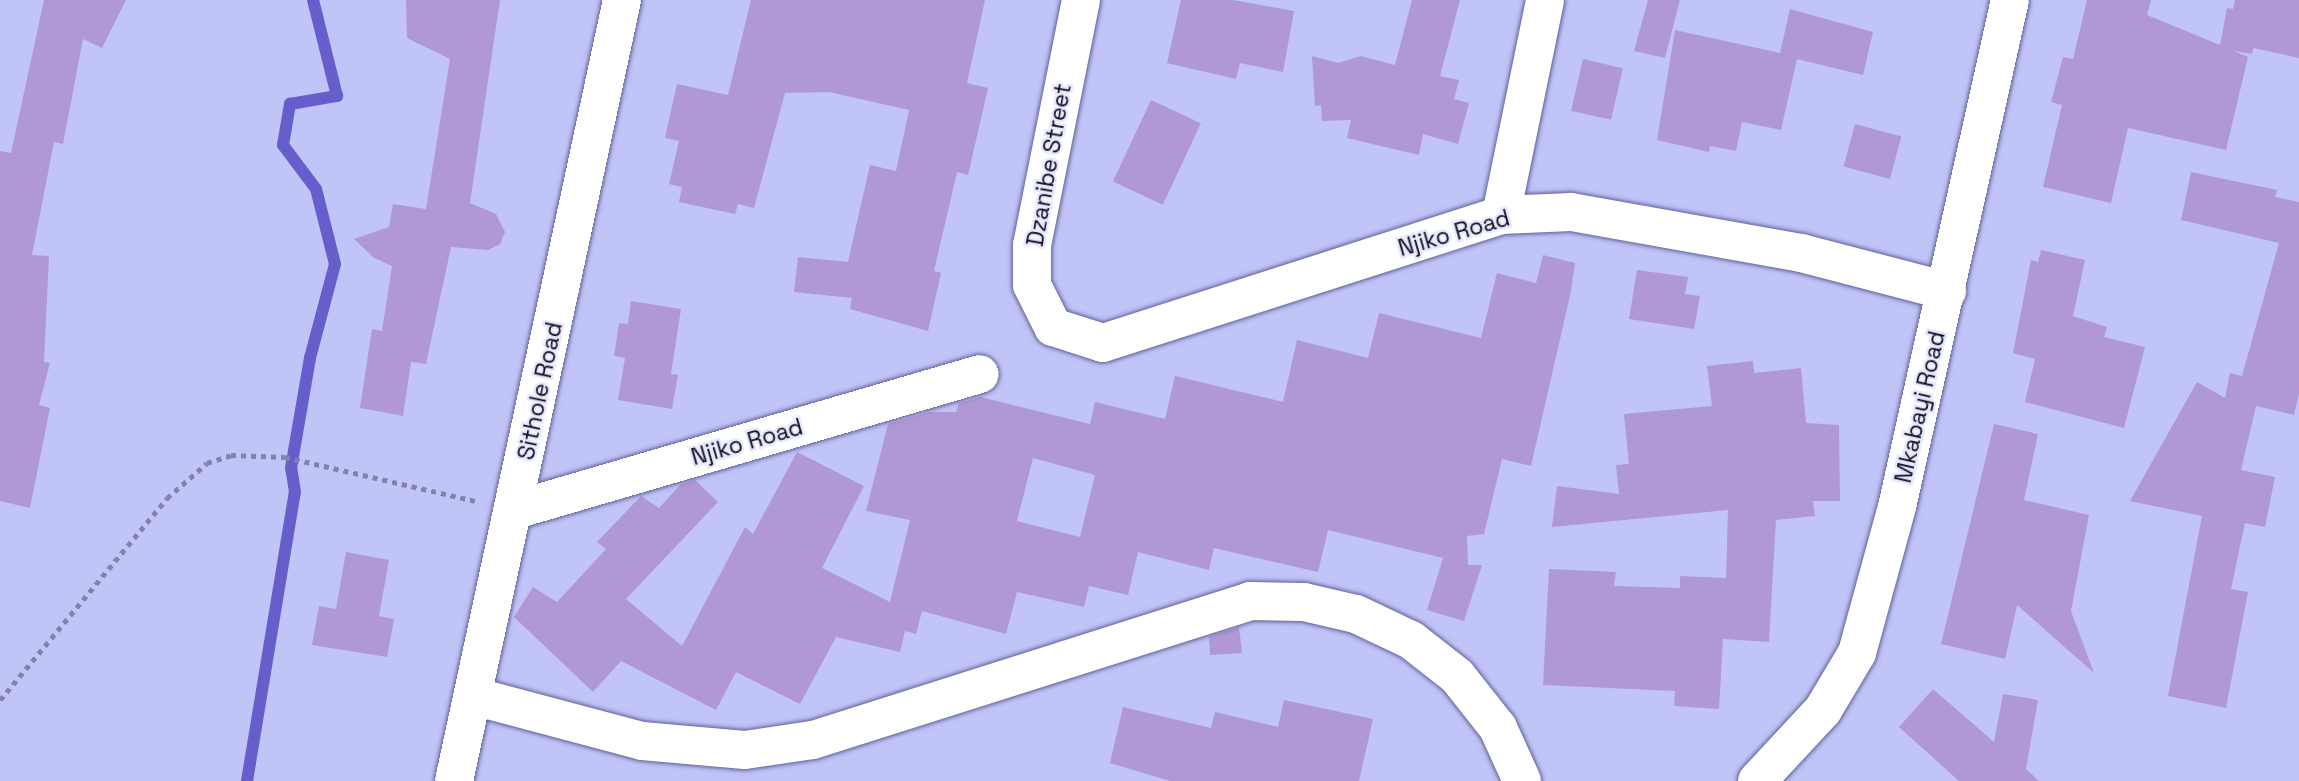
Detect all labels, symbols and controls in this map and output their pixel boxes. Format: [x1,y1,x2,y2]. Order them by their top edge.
street label: Dzanibe Street [1021,81,1077,249]
street label: Njiko Road [1395,204,1513,262]
street label: Sithole Road [512,320,568,462]
street label: Mkabayi Road [1889,328,1951,486]
street label: Njiko Road [688,413,806,471]

